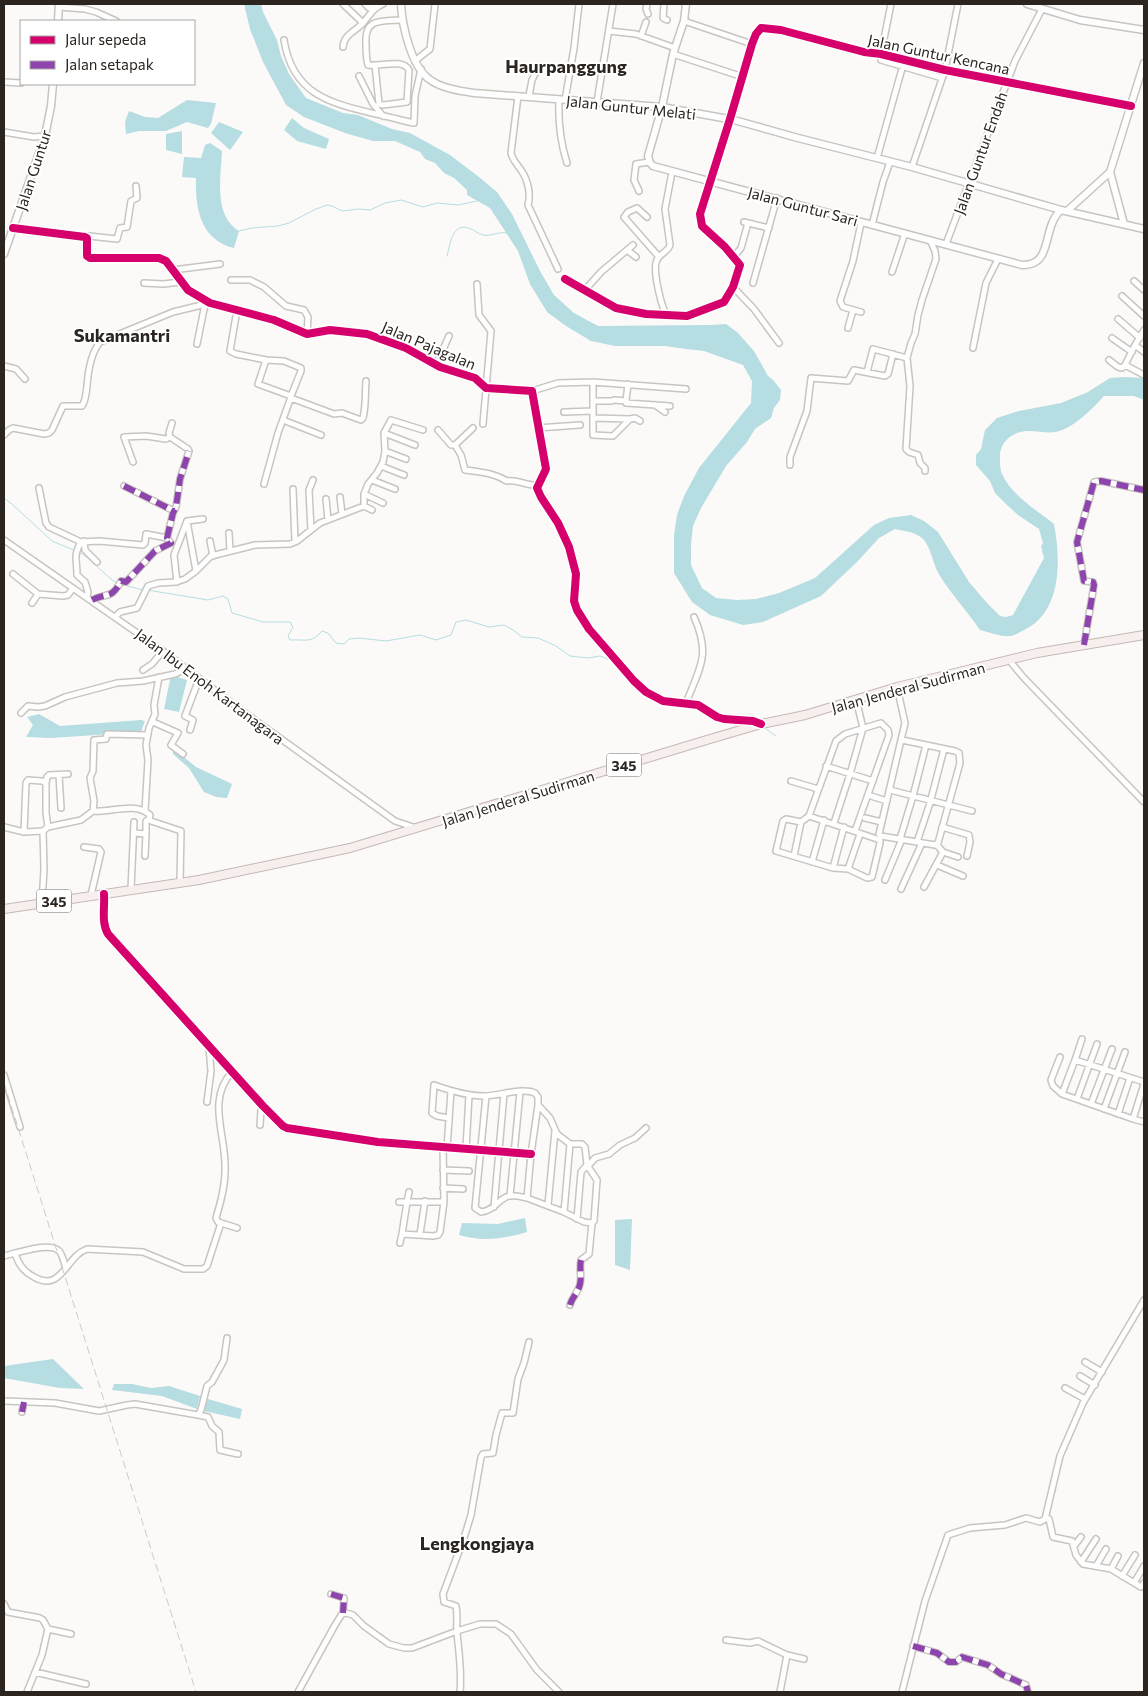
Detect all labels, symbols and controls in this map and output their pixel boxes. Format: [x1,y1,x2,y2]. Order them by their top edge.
legend [20,20,195,85]
text: Jalur sepeda [65,30,146,48]
street label: Jalan Guntur Kencana [866,30,1012,78]
text: Jalan setapak [65,55,154,73]
district label: Haurpanggung [505,55,627,77]
street label: Jalan Guntur Endah [949,89,1011,217]
street label: Jalan Guntur Melati [565,91,697,123]
street label: Jalan Guntur [11,127,55,213]
street label: Jalan Guntur Sari [746,183,860,229]
street label: Jalan Pajagalan [379,317,479,373]
district label: Sukamantri [74,324,170,346]
street label: Jalan Ibu Enoh Kartanagara [132,624,288,748]
street label: Jalan Jenderal Sudirman [829,658,987,716]
road number: 345 [606,754,642,776]
street label: Jalan Jenderal Sudirman [440,766,596,830]
road number: 345 [36,889,72,912]
district label: Lengkongjaya [420,1532,534,1554]

